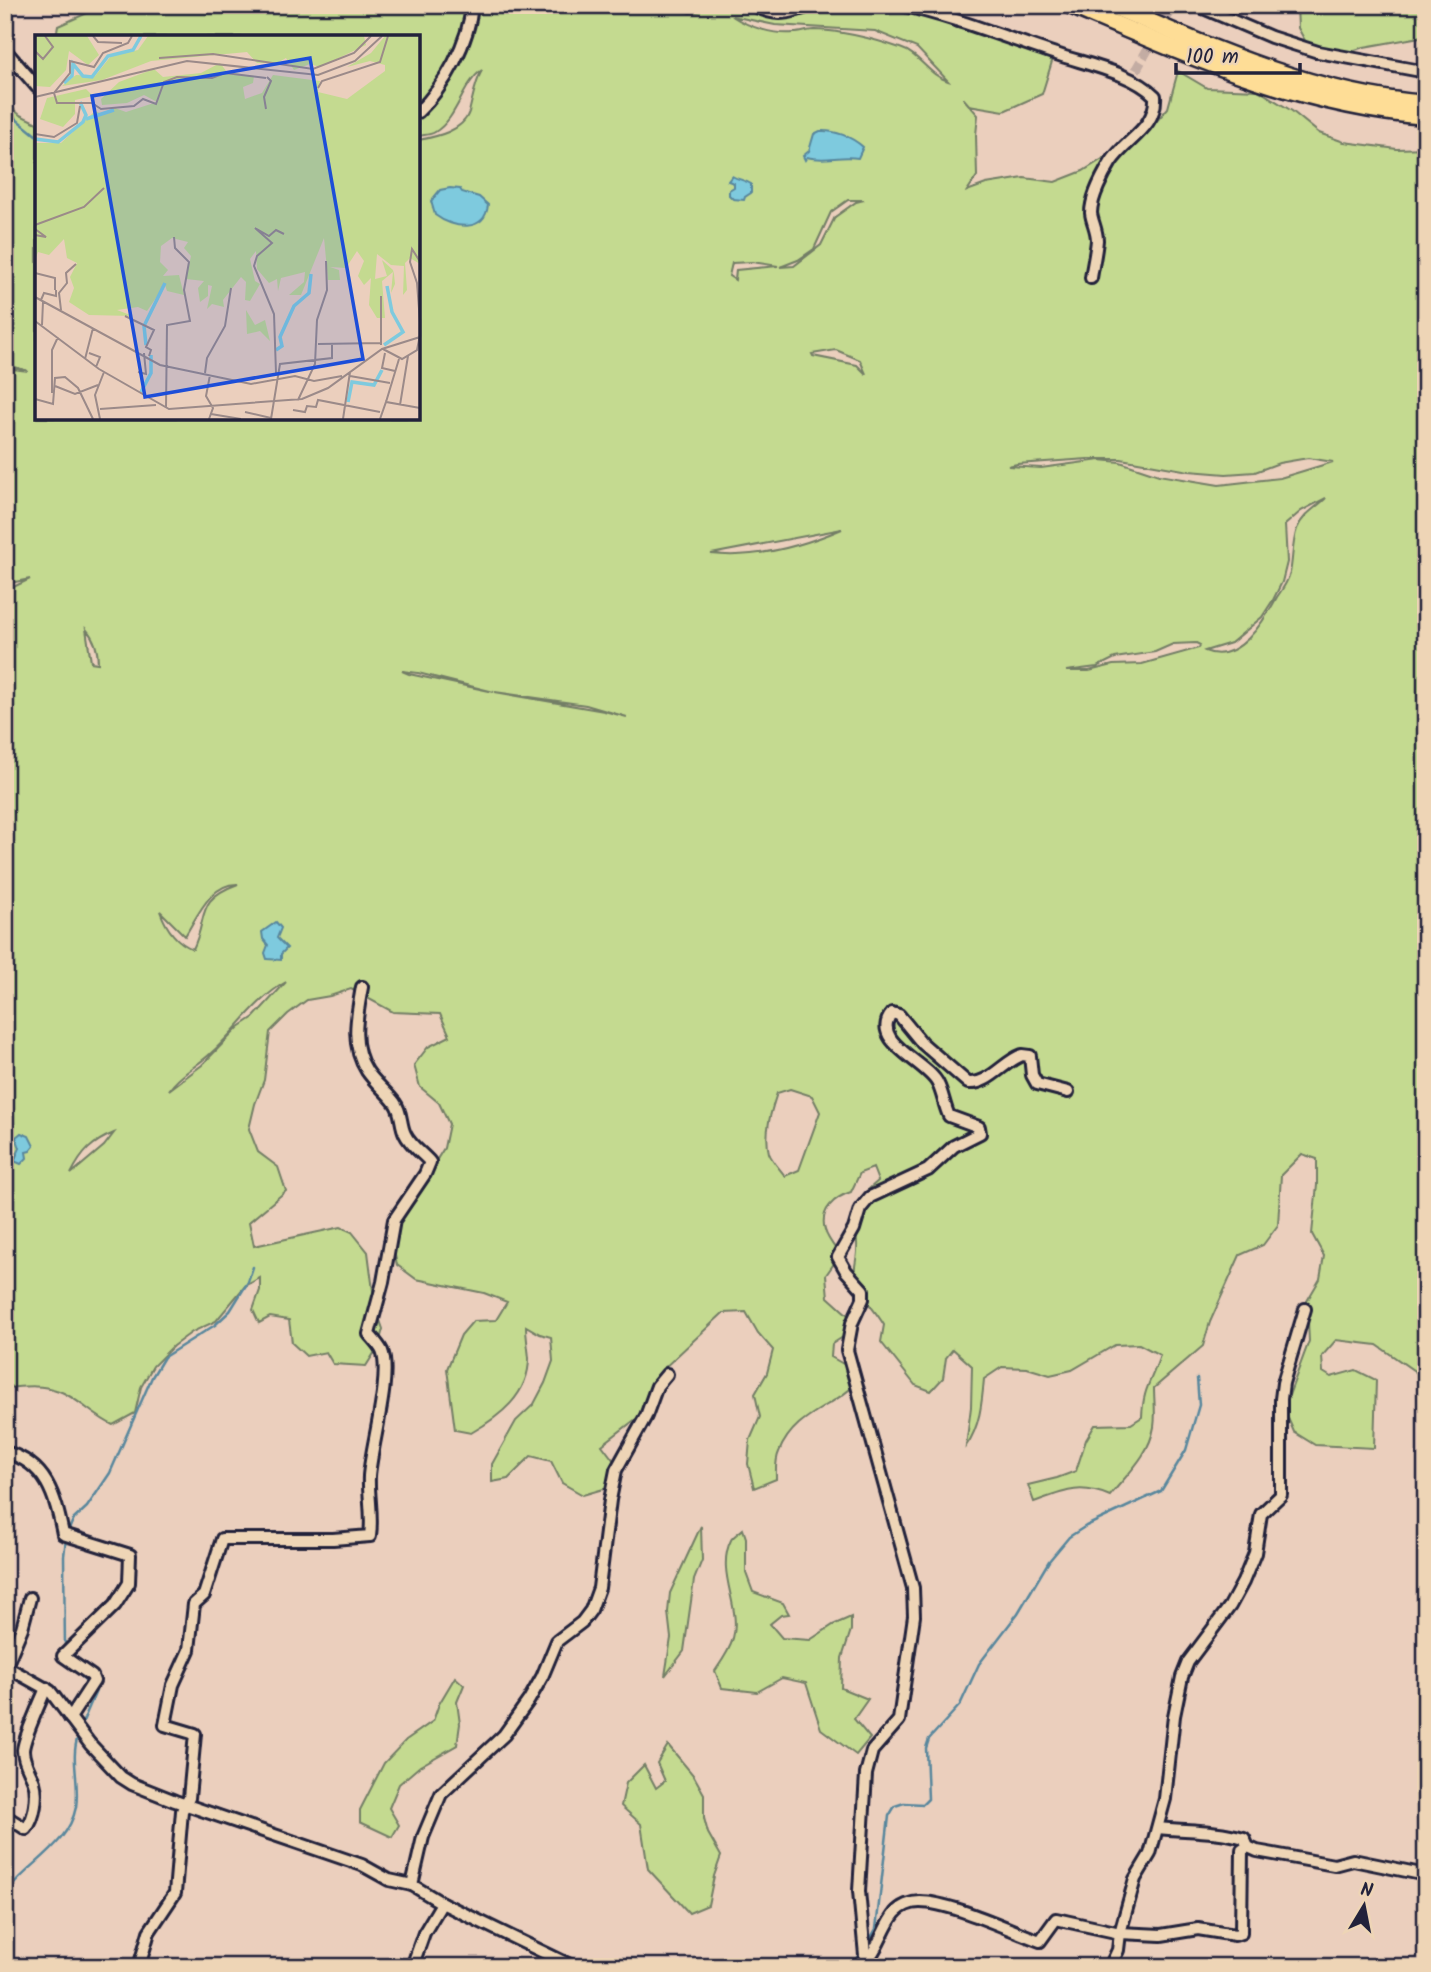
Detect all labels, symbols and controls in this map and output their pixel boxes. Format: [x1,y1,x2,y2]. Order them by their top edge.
scale bar [1176,32,1300,76]
inset map [35,35,420,420]
text: 100 m [1186,41,1239,74]
north arrow [1330,1870,1400,1940]
text: N [1358,1875,1375,1907]

